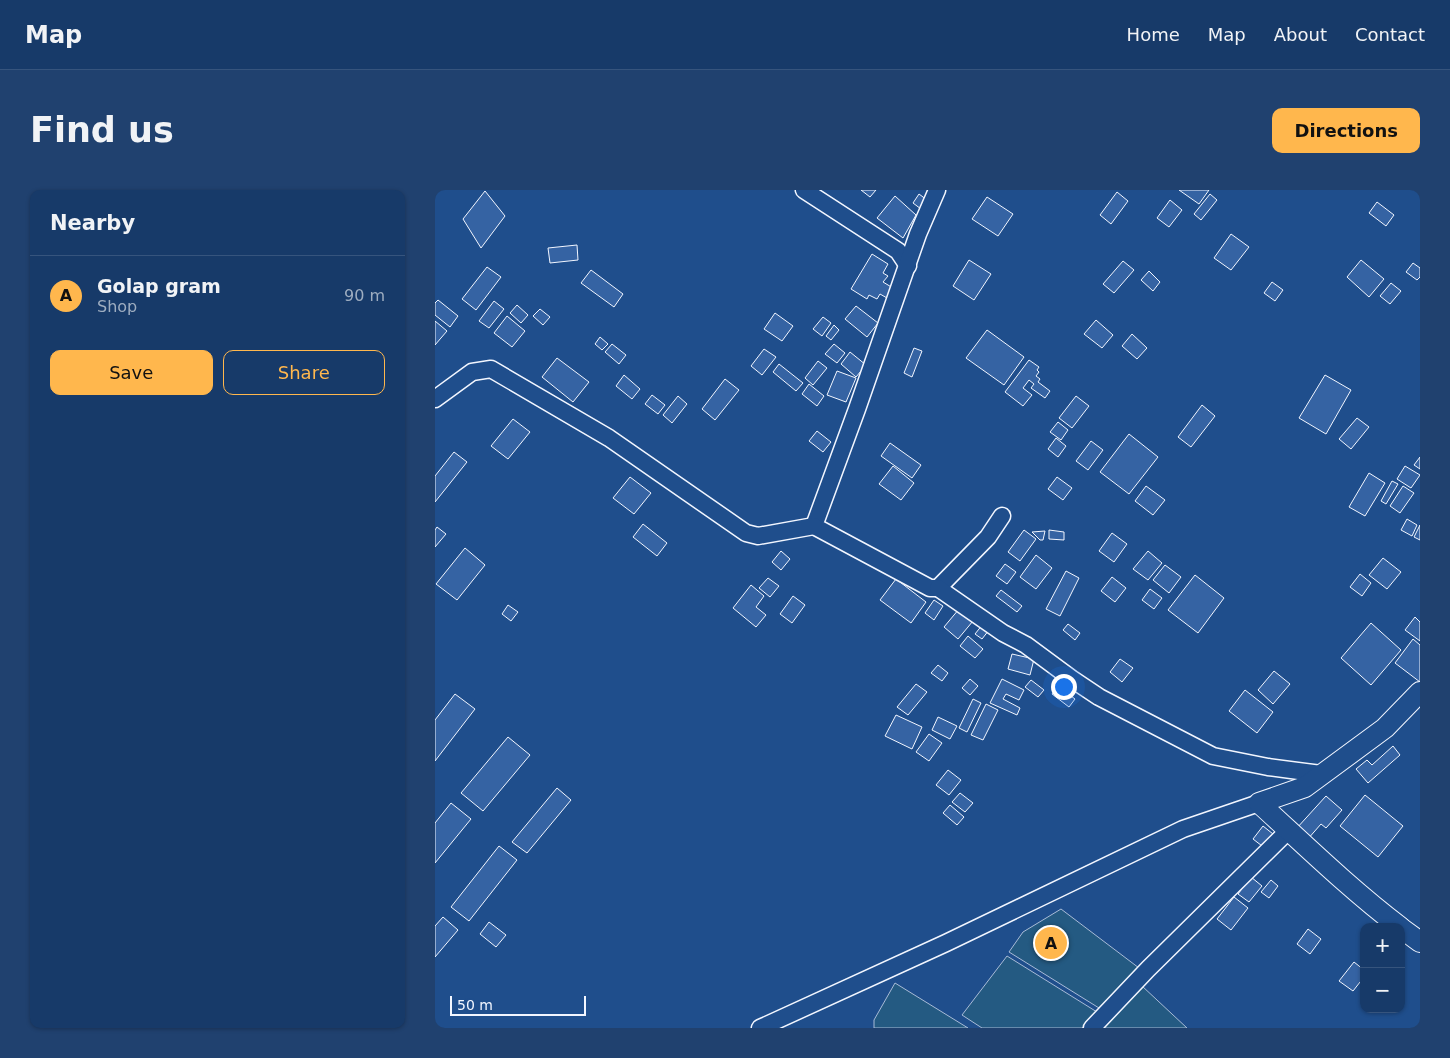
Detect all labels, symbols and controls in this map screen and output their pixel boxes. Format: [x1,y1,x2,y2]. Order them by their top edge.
text: Map [25,21,82,49]
text: Home [1127,24,1180,45]
text: Map [1208,24,1246,45]
text: About [1274,24,1327,45]
text: Contact [1355,24,1425,45]
button: Directions [1272,108,1420,153]
text: Find us [30,110,174,150]
text: Nearby [50,211,135,235]
text: Golap gram [97,275,221,297]
text: A [60,286,72,305]
text: 90 m [344,286,385,305]
text: Shop [97,297,137,316]
button: Save [50,350,213,395]
button: Share [223,350,385,395]
your location [1051,674,1077,700]
map controls [1360,923,1405,1013]
button: + [1360,923,1405,968]
pin: A [1035,924,1067,962]
button: − [1360,968,1405,1013]
scale bar [450,993,586,1016]
text: 50 m [457,997,493,1013]

